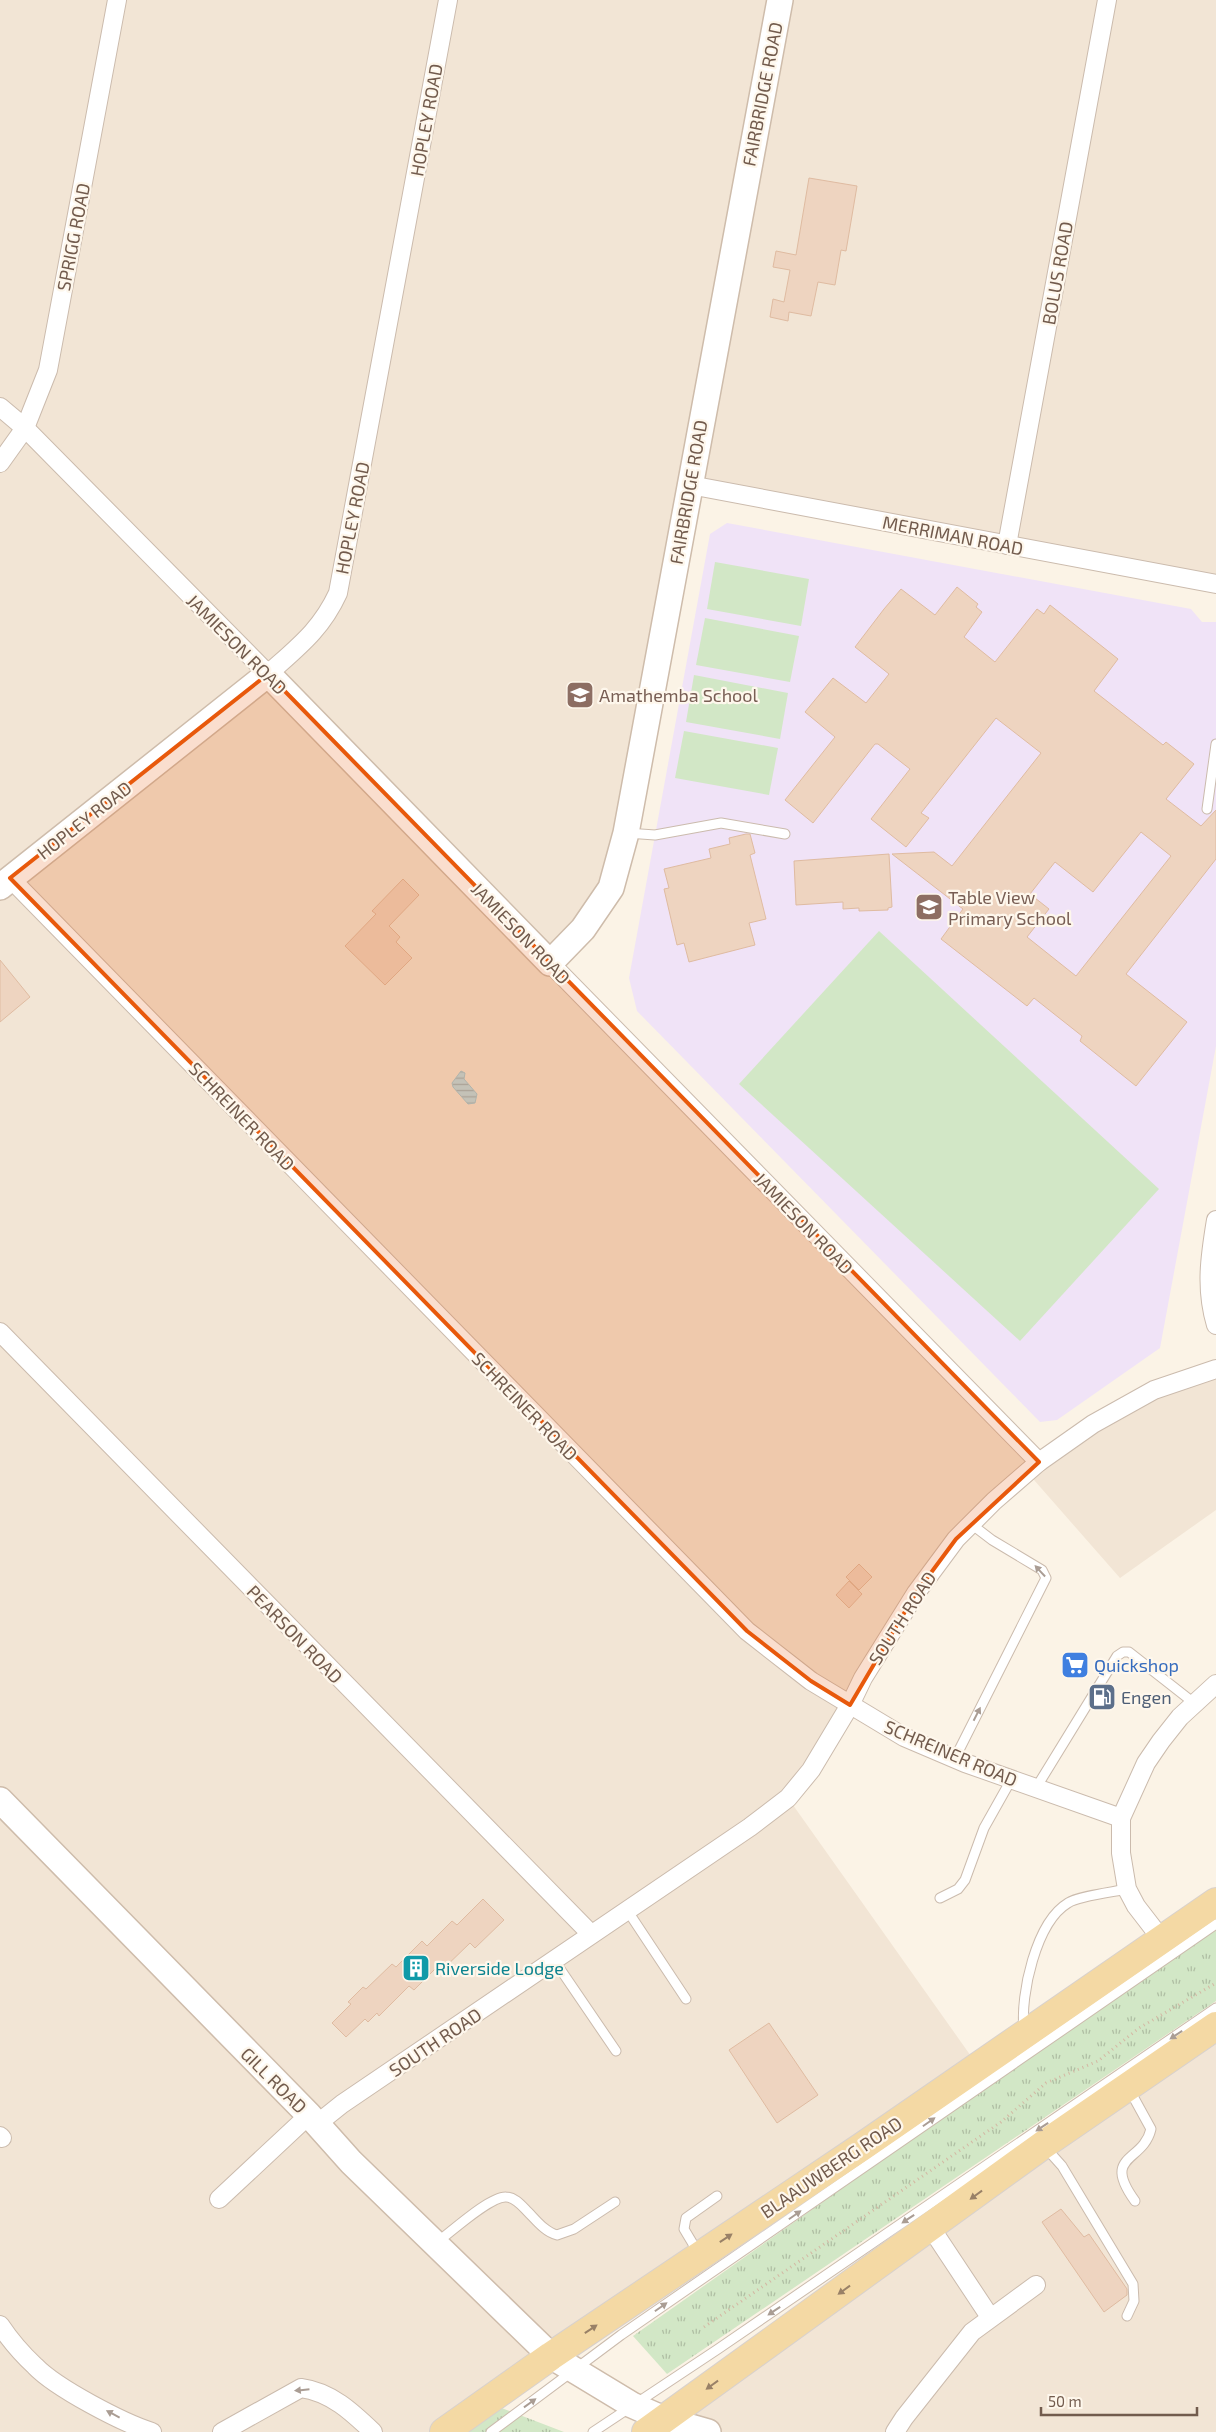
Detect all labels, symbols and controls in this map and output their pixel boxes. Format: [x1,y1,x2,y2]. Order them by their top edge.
street label: FAIRBRIDGE ROAD [737,20,787,168]
street label: HOPLEY ROAD [405,62,447,178]
street label: SPRIGG ROAD [52,181,94,293]
street label: BOLUS ROAD [1037,220,1077,326]
street label: FAIRBRIDGE ROAD [664,418,712,566]
street label: HOPLEY ROAD [330,460,374,576]
street label: MERRIMAN ROAD [881,511,1025,559]
street label: JAMIESON ROAD [182,589,292,699]
school or university icon: Amathemba School [565,680,595,710]
place label: Amathemba School [599,684,759,706]
street label: HOPLEY ROAD [32,776,136,864]
street label: JAMIESON ROAD [467,878,575,988]
place label: Table View Primary School [948,886,1072,929]
school or university icon: Table View Primary School [914,892,944,922]
street label: SCHREINER ROAD [185,1057,299,1175]
street label: JAMIESON ROAD [750,1168,858,1278]
street label: SCHREINER ROAD [468,1347,582,1465]
one-way arrow [1034,1566,1046,1578]
street label: SOUTH ROAD [864,1567,940,1669]
street label: PEARSON ROAD [243,1580,347,1688]
supermarket icon: Quickshop [1060,1650,1090,1680]
place label: Quickshop [1094,1654,1179,1676]
fuel station icon: Engen [1087,1682,1117,1712]
place label: Engen [1121,1686,1172,1708]
one-way arrow [973,1707,981,1722]
street label: SCHREINER ROAD [881,1715,1021,1791]
building icon: Riverside Lodge [401,1953,431,1983]
place label: Riverside Lodge [435,1957,564,1979]
street label: SOUTH ROAD [385,2003,485,2081]
one-way arrow [1169,2030,1183,2040]
street label: GILL ROAD [236,2042,312,2118]
street label: BLAAUWBERG ROAD [756,2112,906,2222]
one-way arrow [922,2117,936,2127]
one-way arrow [1035,2122,1049,2132]
one-way arrow [970,2189,983,2200]
one-way arrow [788,2210,802,2220]
one-way arrow [901,2214,915,2224]
one-way arrow [719,2233,733,2243]
one-way arrow [837,2285,851,2295]
one-way arrow [655,2302,668,2312]
one-way arrow [767,2306,781,2316]
one-way arrow [584,2324,598,2333]
one-way arrow [705,2380,719,2390]
scale bar [1041,2384,1197,2416]
one-way arrow [294,2386,310,2394]
text: 50 m [1048,2392,1082,2410]
one-way arrow [524,2398,537,2408]
one-way arrow [105,2410,120,2418]

